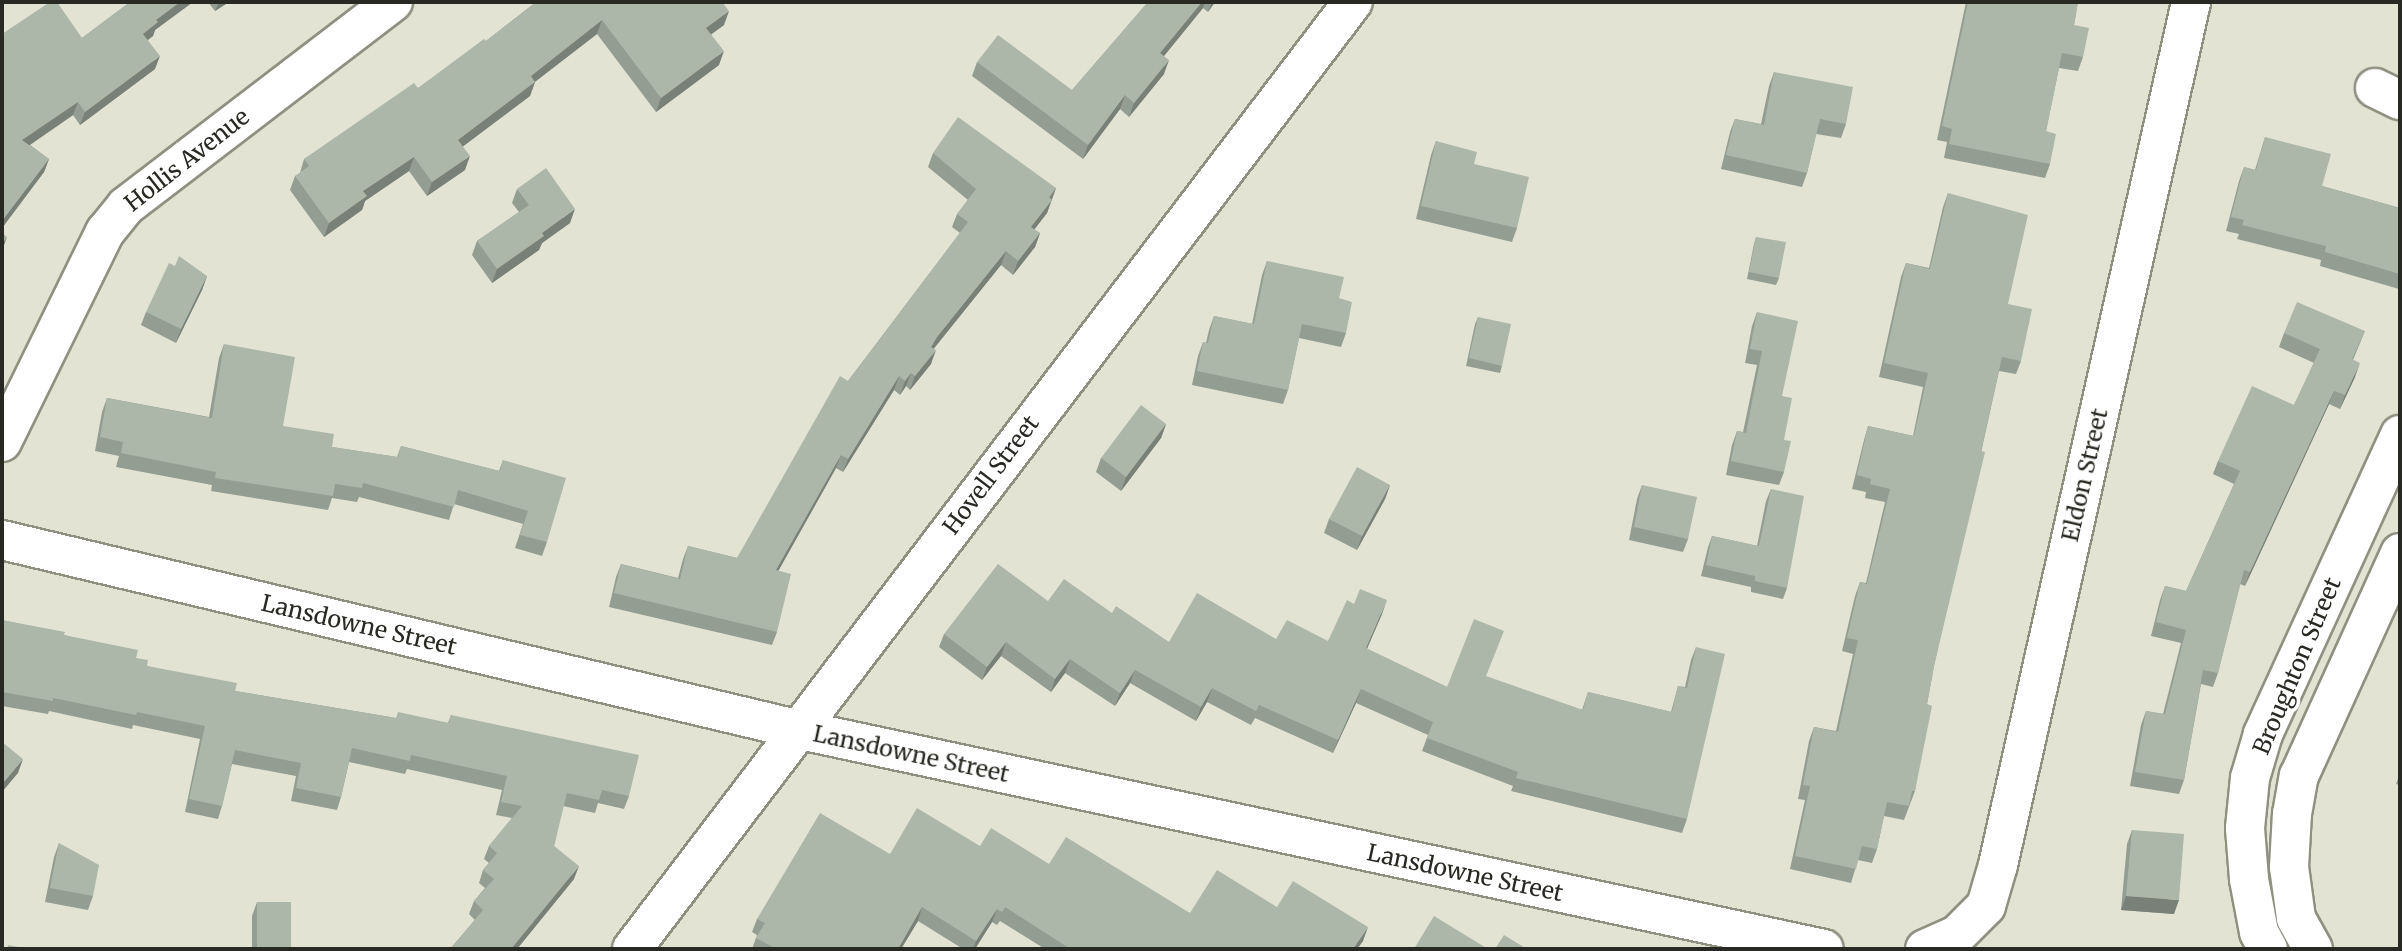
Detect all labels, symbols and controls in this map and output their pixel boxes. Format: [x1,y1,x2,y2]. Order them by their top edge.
street label: Hollis Avenue [119,103,255,217]
street label: Eldon Street [2056,406,2114,544]
street label: Hovell Street [937,410,1045,540]
street label: Broughton Street [2247,573,2347,759]
street label: Lansdowne Street [259,589,459,661]
street label: Lansdowne Street [811,720,1011,788]
street label: Lansdowne Street [1365,839,1565,907]

